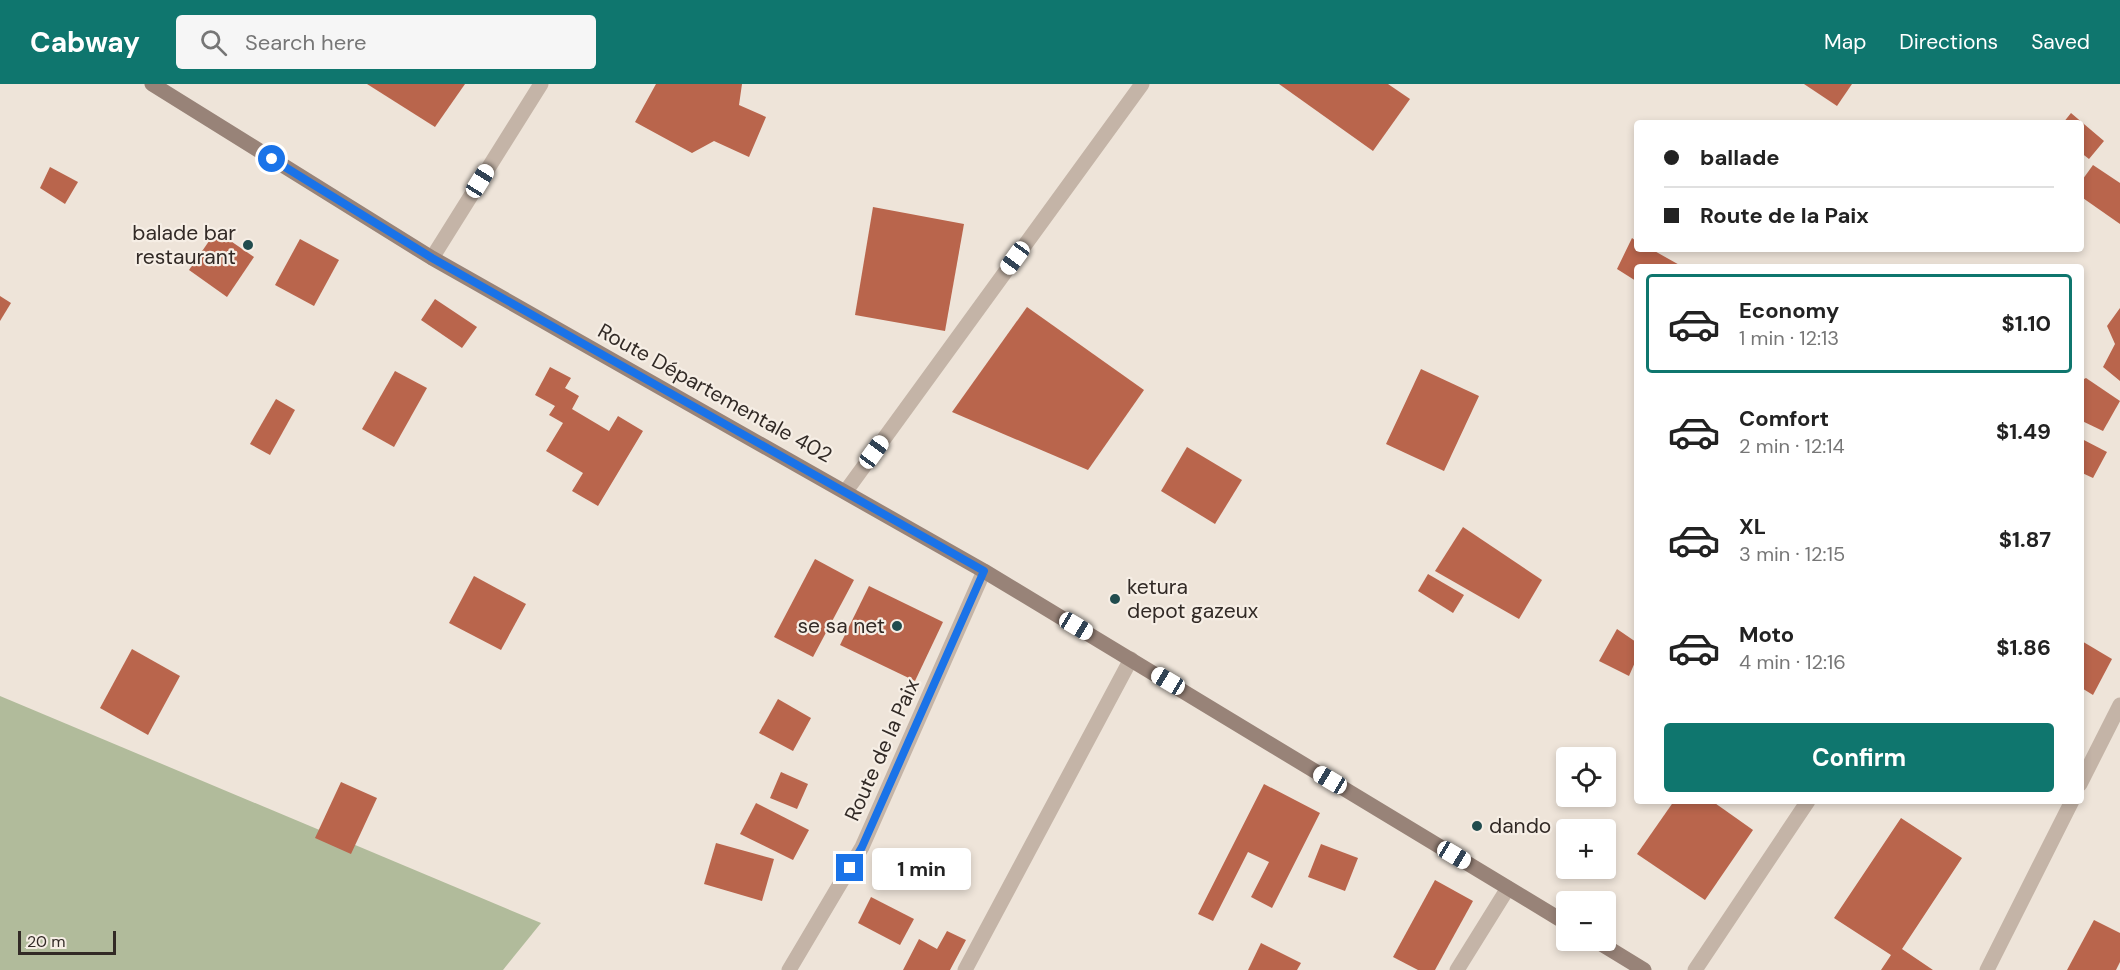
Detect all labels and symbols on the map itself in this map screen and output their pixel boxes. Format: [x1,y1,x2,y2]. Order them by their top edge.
route start [258,145,285,172]
car [463,161,497,201]
place label: balade bar restaurant [132,219,236,271]
marker: balade bar restaurant [241,238,255,252]
car [997,238,1033,278]
street label: Route Départementale 402 [593,317,837,469]
car [856,432,892,472]
place label: ketura depot gazeux [1127,573,1258,625]
marker: ketura depot gazeux [1108,592,1122,606]
car [1056,609,1096,643]
place label: se sa net [798,612,885,640]
marker: se sa net [890,619,904,633]
car [1148,664,1188,698]
street label: Route de la Paix [838,675,926,825]
car [1310,763,1350,797]
place label: dando [1489,812,1551,840]
marker: dando [1470,819,1484,833]
car [1434,838,1474,872]
callout: 1 min [871,847,970,889]
route end [836,854,863,881]
scale bar [18,928,116,956]

